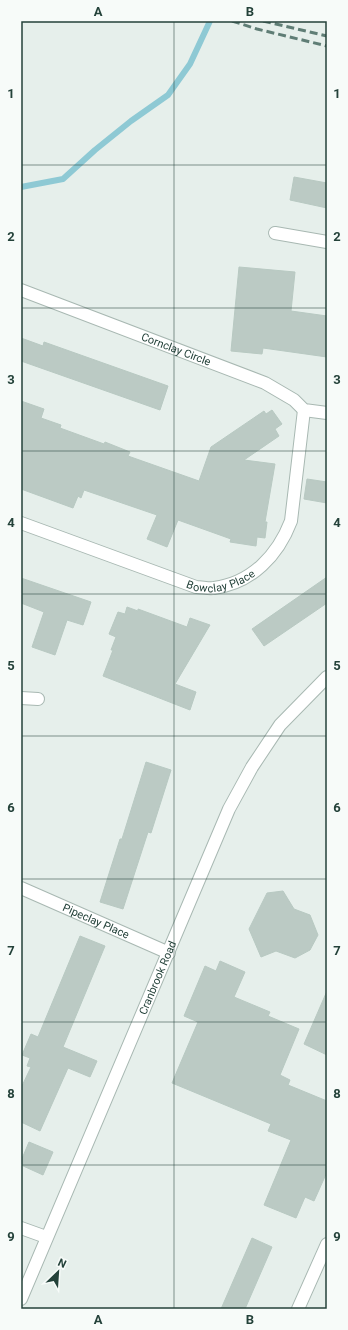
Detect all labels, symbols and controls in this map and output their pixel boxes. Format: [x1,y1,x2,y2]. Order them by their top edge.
text: A [94,4,103,19]
text: B [246,4,254,19]
text: 1 [7,86,15,101]
text: 1 [333,86,341,101]
text: 2 [7,229,15,244]
text: 2 [333,229,341,244]
street label: Cornclay Circle [139,330,213,369]
text: 3 [7,372,15,387]
text: 3 [333,372,341,387]
text: 4 [7,515,15,530]
text: 4 [333,515,341,530]
street label: Bowclay Place [184,567,258,595]
text: 5 [7,658,15,673]
text: 5 [333,658,341,673]
text: 6 [7,800,15,815]
text: 6 [333,800,341,815]
street label: Pipeclay Place [61,901,131,942]
street label: Cranbrook Road [136,939,179,1017]
text: 7 [7,943,15,958]
text: 7 [333,943,341,958]
text: 8 [7,1086,15,1101]
text: 8 [333,1086,341,1101]
text: 9 [7,1229,15,1244]
text: 9 [333,1229,341,1244]
north arrow [38,1252,78,1292]
text: N [56,1256,68,1271]
text: A [94,1312,103,1327]
text: B [246,1312,254,1327]

